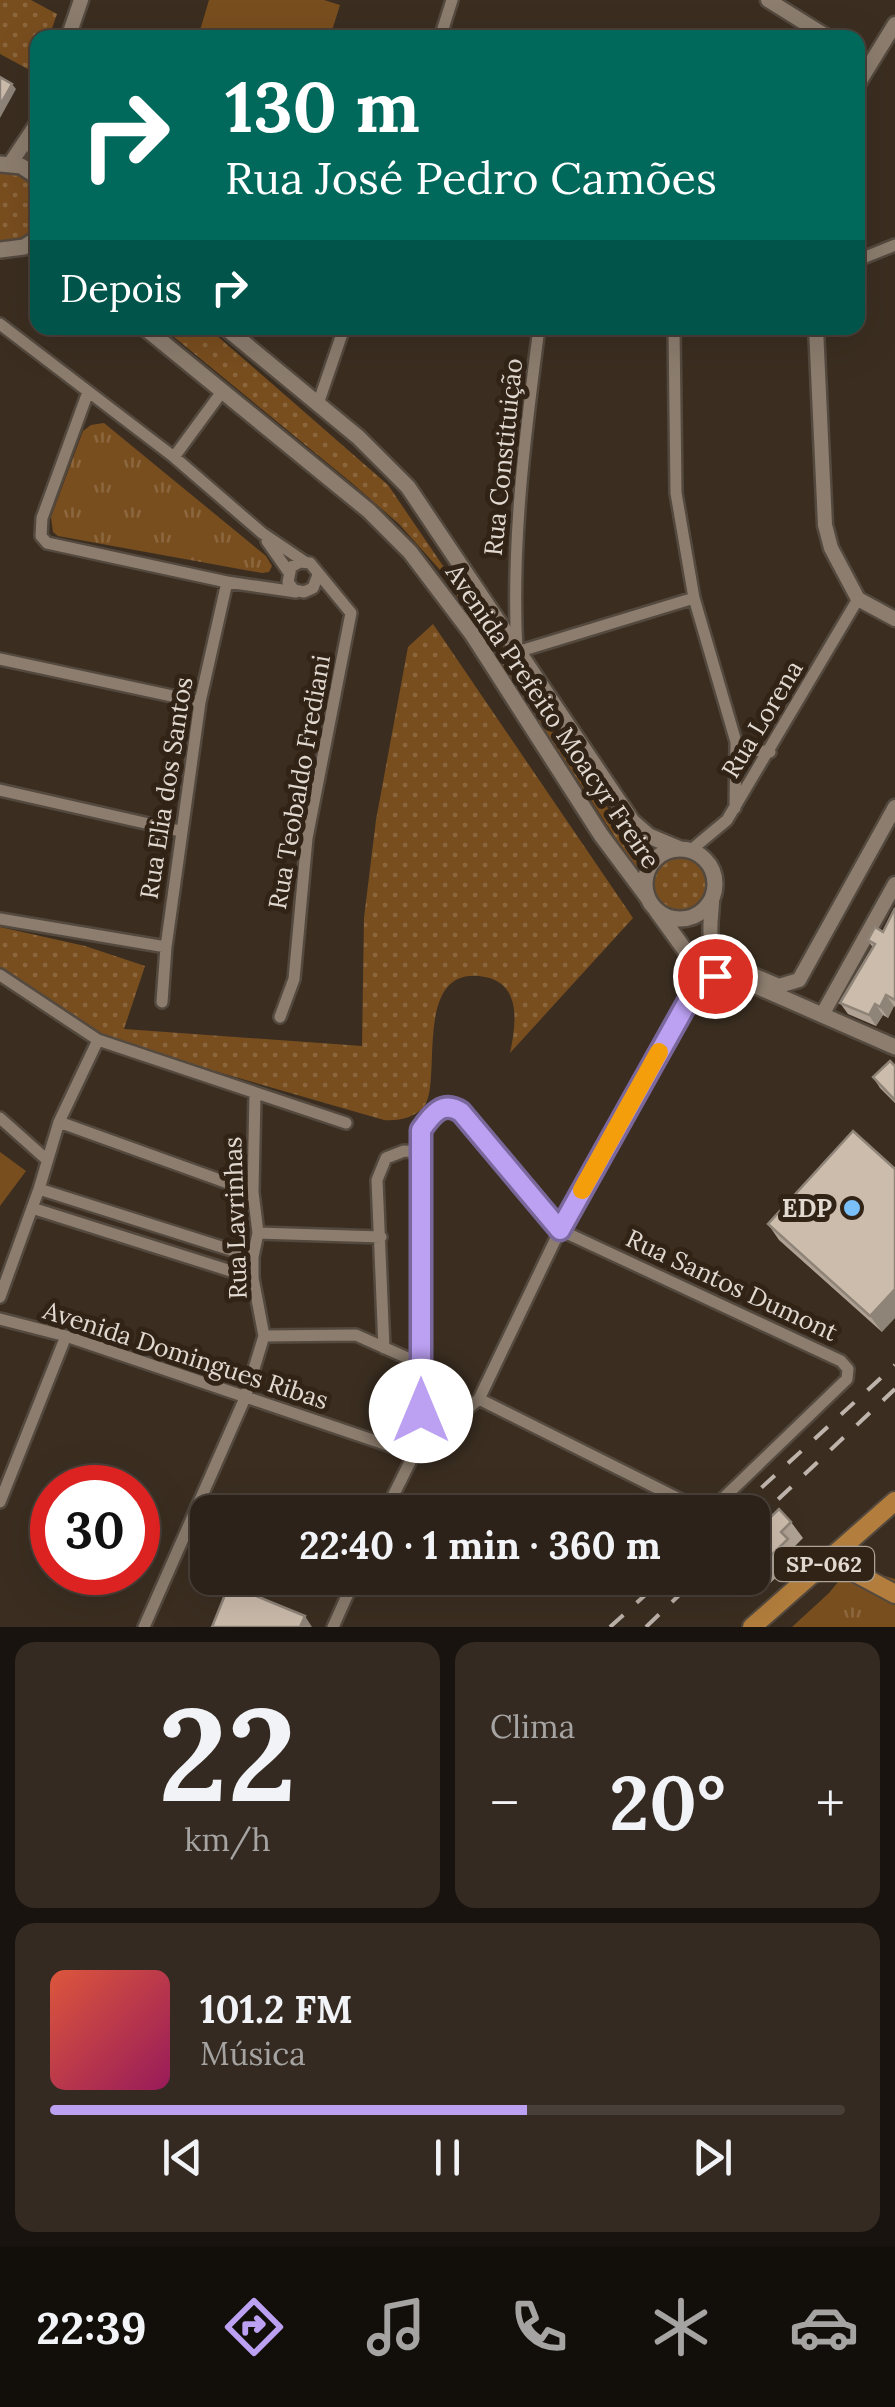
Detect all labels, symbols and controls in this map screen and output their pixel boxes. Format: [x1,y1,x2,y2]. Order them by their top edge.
text: 130 m [225,62,420,151]
icon: right [60,70,190,200]
text: Rua José Pedro Camões [225,149,717,206]
icon: right [202,260,257,315]
text: Depois [60,264,182,312]
street label: Rua Constituição [477,357,529,557]
street label: Avenida Prefeito Moacyr Freire [438,557,667,874]
street label: Rua Teobaldo Frediani [261,652,337,912]
street label: Rua Lorena [714,654,810,784]
street label: Rua Elia dos Santos [133,675,199,901]
pin [673,934,758,1019]
icon: arrive [688,949,743,1004]
street label: Rua Lavrinhas [216,1136,254,1300]
place label: EDP [782,1192,832,1224]
marker: EDP [841,1197,863,1219]
street label: Rua Santos Dumont [621,1222,843,1348]
street label: Avenida Domingues Ribas [38,1293,333,1416]
position arrow [369,1359,473,1463]
speed limit sign: 30 [30,1465,160,1595]
text: 22:40 · 1 min · 360 m [299,1521,661,1569]
road number: SP-062 [774,1547,874,1581]
text: 22 [158,1670,297,1837]
text: Clima [490,1706,575,1747]
text: 20° [609,1755,726,1851]
text: − [490,1768,519,1838]
text: + [816,1768,845,1838]
text: km/h [184,1819,271,1860]
text: 101.2 FM [200,1985,353,2033]
text: Música [200,2033,306,2074]
icon: previous [155,2130,210,2185]
icon: pause [420,2130,475,2185]
icon: next [685,2130,740,2185]
icon: directions [219,2292,289,2362]
icon: music [361,2292,431,2362]
icon: phone [504,2292,574,2362]
icon: climate [646,2292,716,2362]
icon: car [789,2292,859,2362]
text: 22:39 [36,2299,147,2356]

